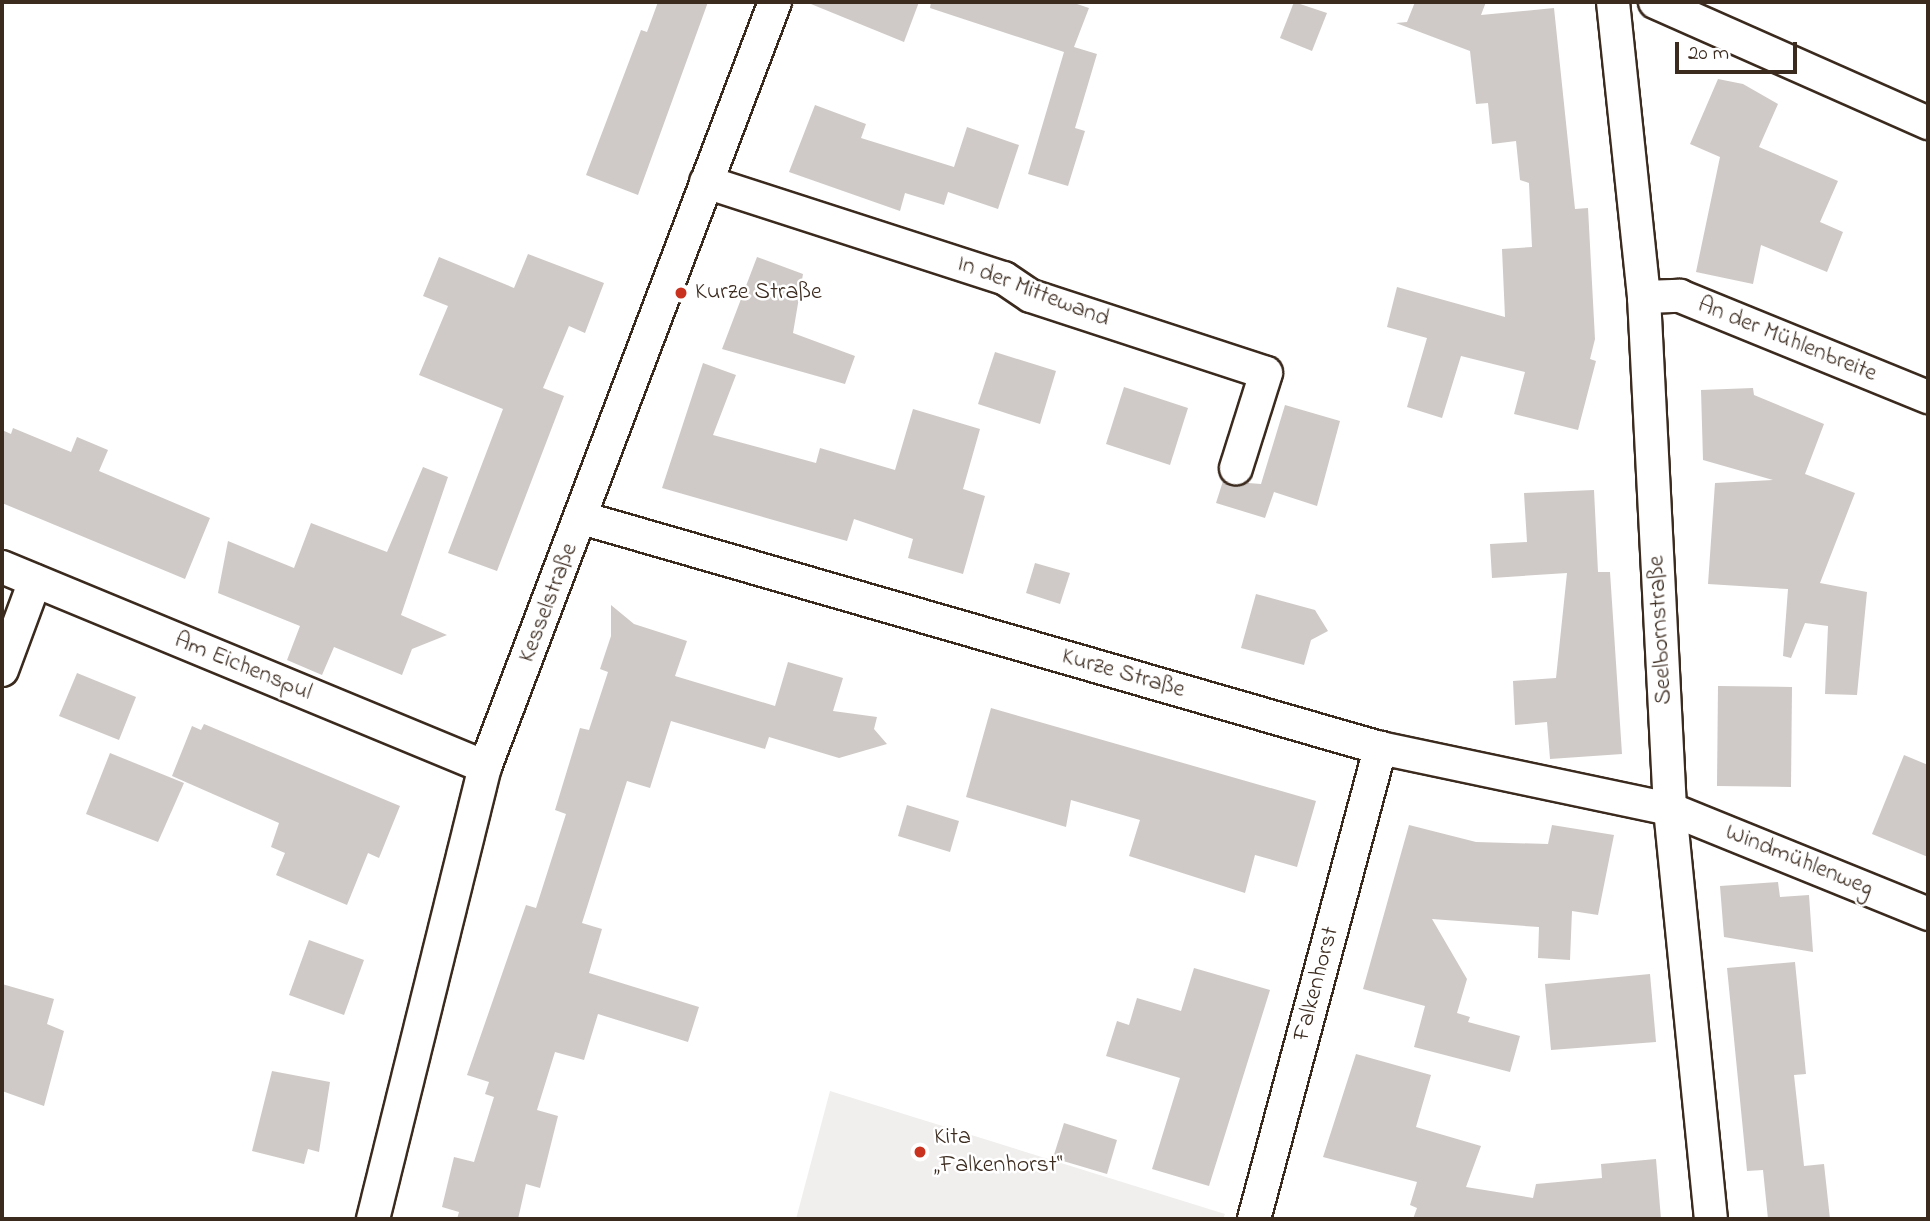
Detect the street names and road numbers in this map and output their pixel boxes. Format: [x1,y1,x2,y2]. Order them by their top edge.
street label: In der Mittewand [953,250,1113,334]
street label: An der Mühlenbreite [1693,291,1881,389]
street label: Kesselstraße [513,539,585,667]
street label: Seelbornstraße [1643,555,1679,705]
street label: Am Eichenspul [170,626,316,708]
street label: Kurze Straße [1058,643,1188,705]
street label: Windmühlenweg [1721,818,1877,904]
street label: Falkenhorst [1288,924,1346,1044]

